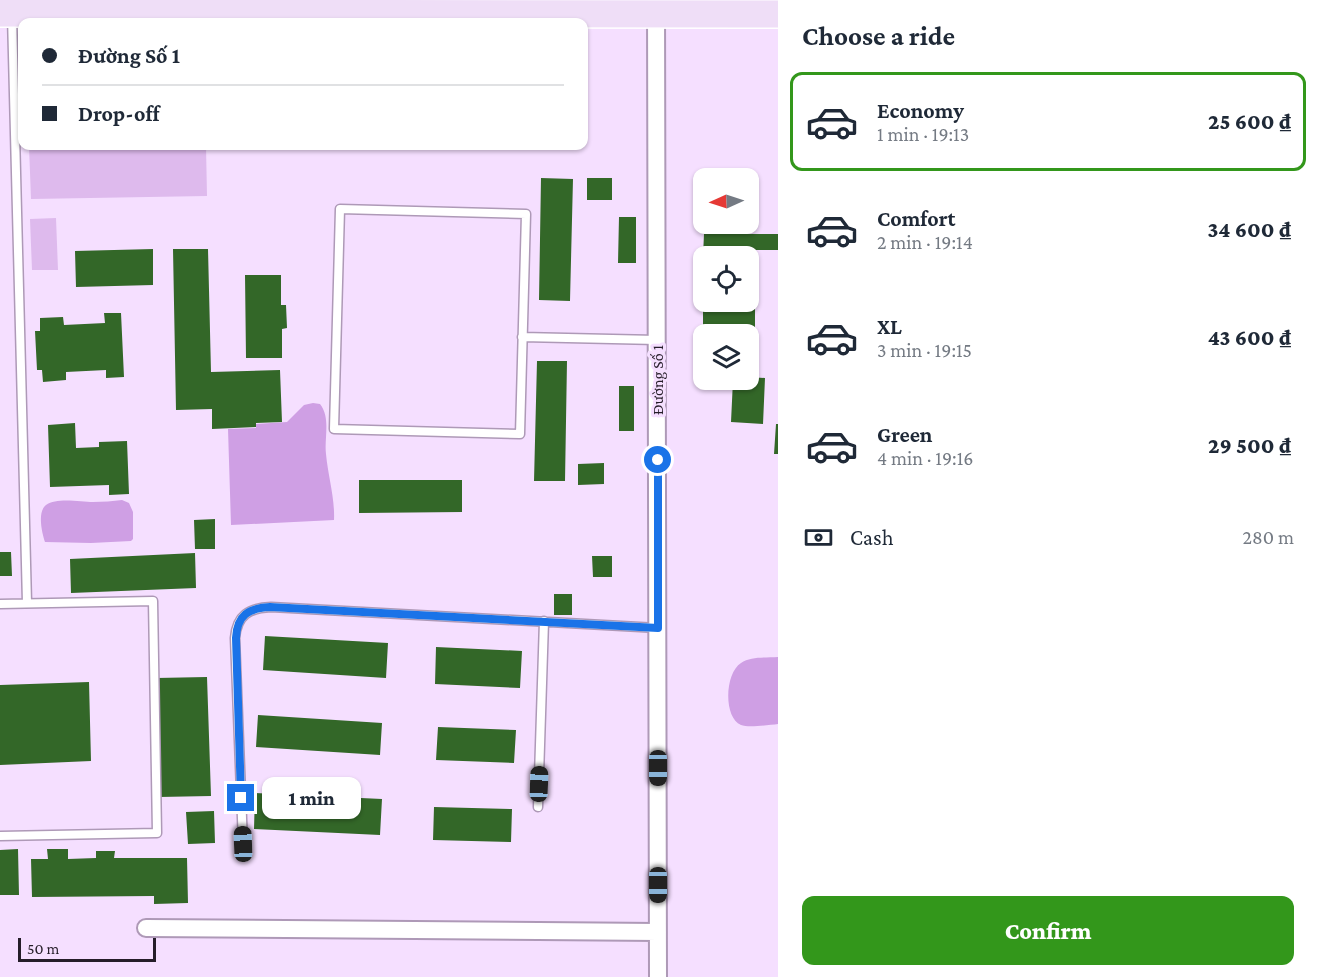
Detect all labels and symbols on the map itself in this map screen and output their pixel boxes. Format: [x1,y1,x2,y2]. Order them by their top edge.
north arrow [693,168,759,234]
street label: Đường Số 1 [649,345,667,415]
route start [644,446,671,473]
car [649,750,667,786]
car [529,766,549,802]
callout: 1 min [262,777,361,819]
route end [227,784,254,811]
car [233,826,253,862]
car [649,867,667,903]
scale bar [18,935,156,962]

